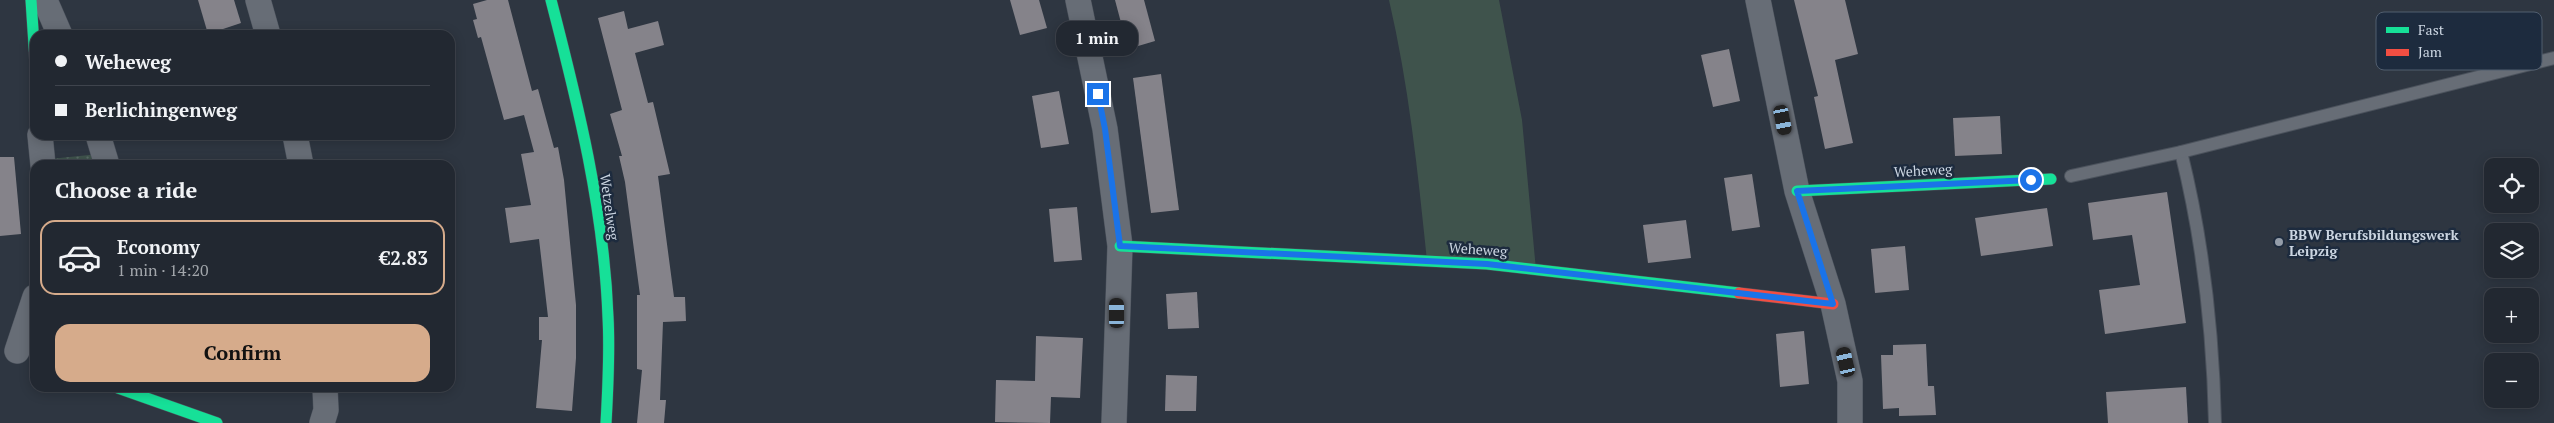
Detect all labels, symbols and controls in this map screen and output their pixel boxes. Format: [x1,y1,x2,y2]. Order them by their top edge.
legend [2376,12,2542,70]
text: Fast [2418,20,2445,39]
callout: 1 min [1057,22,1139,56]
text: 1 min [1075,27,1119,49]
text: Jam [2418,42,2442,61]
text: Weheweg [85,49,171,74]
route end [1087,83,1109,105]
text: Berlichingenweg [85,97,237,122]
car [1772,104,1793,136]
map controls [2484,158,2539,408]
button: locate [2484,158,2539,213]
street label: Weheweg [1893,159,1954,181]
route start [2020,169,2042,191]
street label: Wetzelweg [596,173,624,242]
text: Choose a ride [55,175,197,204]
button: layers [2484,223,2539,278]
place label: BBW Berufsbildungswerk Leipzig [2289,225,2459,260]
text: Economy [117,234,200,259]
icon: car [57,235,102,280]
marker: BBW Berufsbildungswerk Leipzig [2273,236,2285,248]
street label: Weheweg [1448,237,1509,261]
text: €2.83 [379,245,428,270]
text: 1 min · 14:20 [117,259,209,281]
button: + [2484,288,2539,343]
car [1109,298,1124,328]
button: Confirm [55,324,430,382]
car [1835,346,1856,378]
button: − [2484,353,2539,408]

